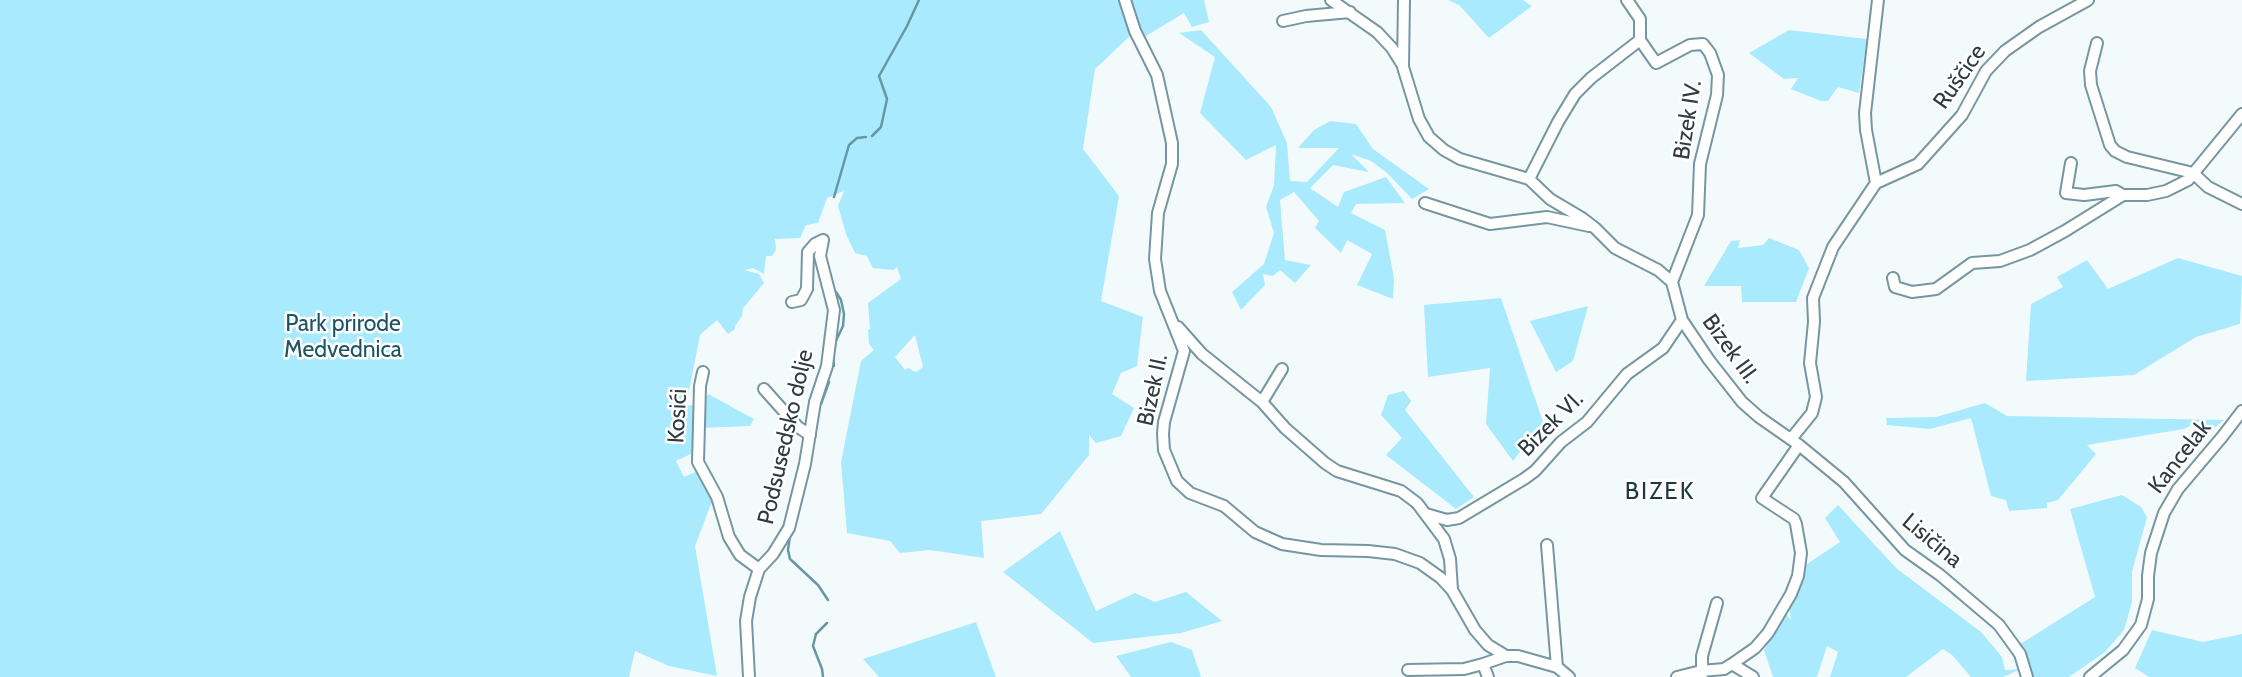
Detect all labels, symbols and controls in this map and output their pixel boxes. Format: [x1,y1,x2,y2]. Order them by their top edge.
street label: Ruščice [1928,39,1992,115]
street label: Bizek IV. [1668,78,1708,162]
street label: Bizek III. [1696,309,1764,389]
park label: Park prirode Medvednica [284,310,402,364]
street label: Podsusedsko dolje [752,347,820,527]
street label: Bizek II. [1132,352,1174,428]
street label: Bizek VI. [1513,386,1589,462]
street label: Kosići [663,388,693,444]
street label: Kancelak [2143,415,2217,499]
district label: BIZEK [1625,478,1695,506]
street label: Lisičina [1896,508,1968,574]

